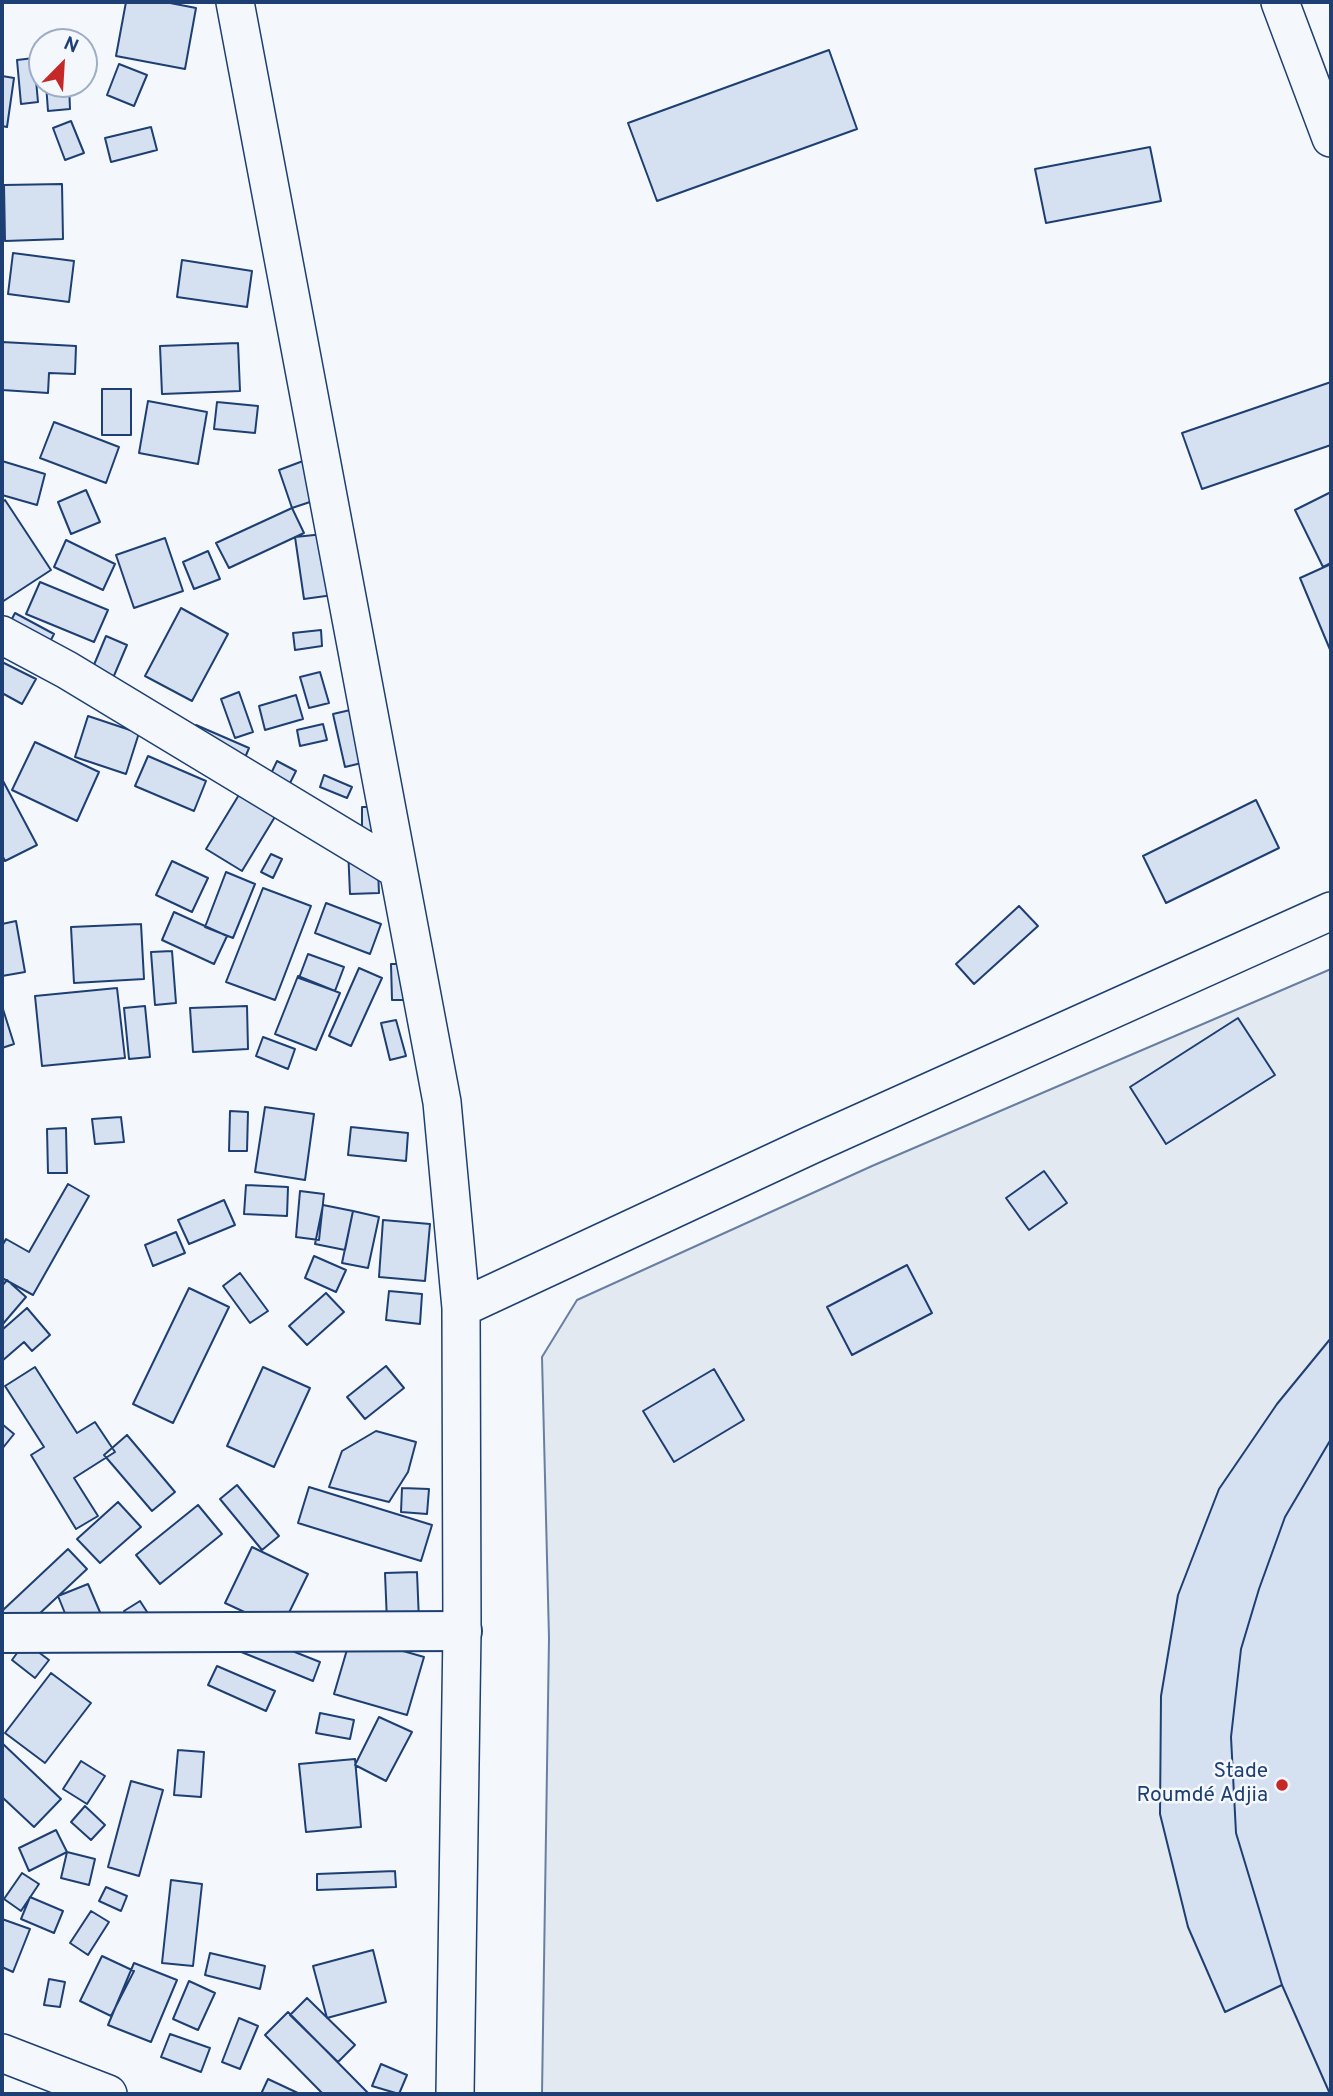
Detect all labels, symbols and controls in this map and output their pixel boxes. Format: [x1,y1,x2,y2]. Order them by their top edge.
north arrow [28,28,98,98]
text: N [60,32,82,59]
place label: Stade Roumdé Adjia [1137,1760,1268,1810]
marker: Stade Roumdé Adjia [1274,1777,1290,1793]

